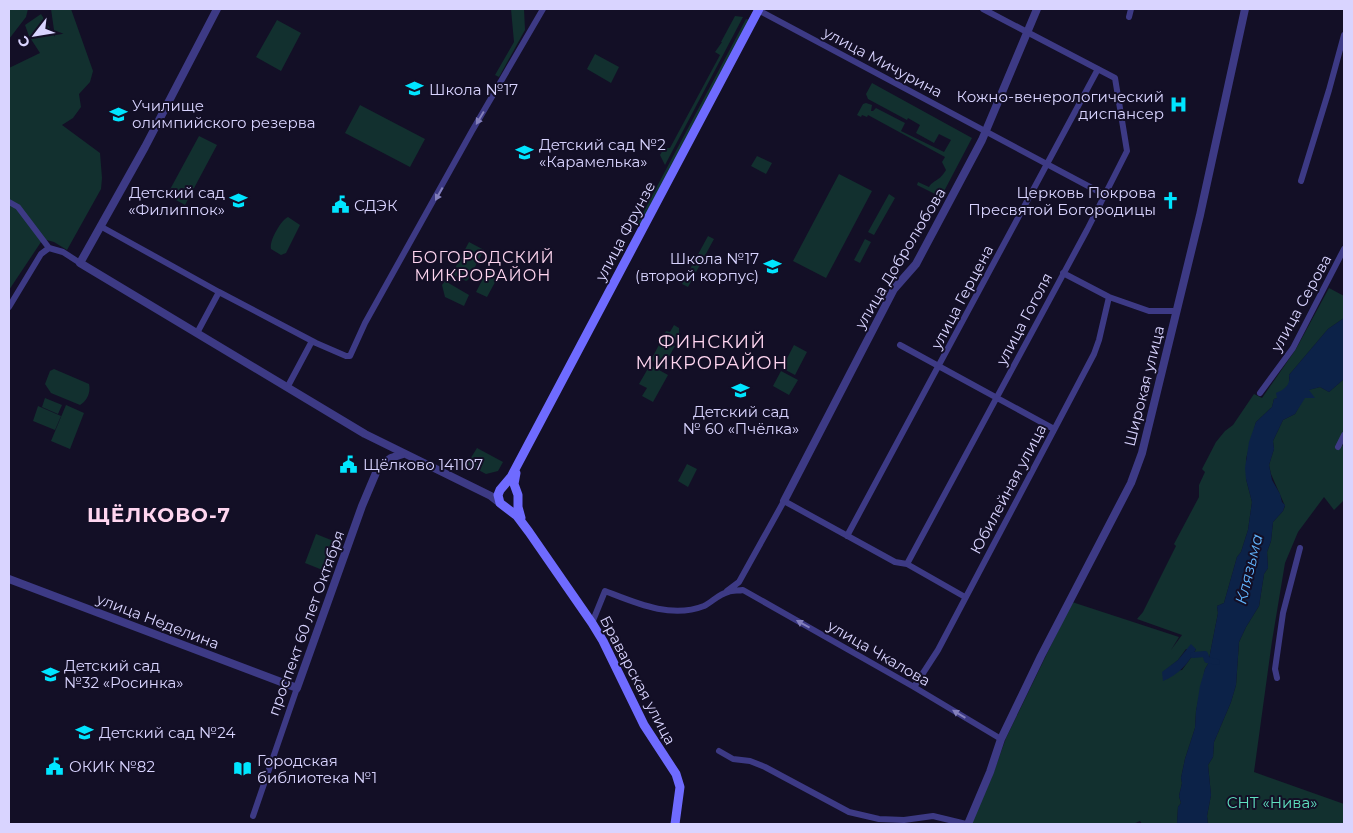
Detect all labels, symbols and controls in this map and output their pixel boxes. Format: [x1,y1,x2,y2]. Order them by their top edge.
north arrow [10,10,60,60]
street label: улица Мичурина [819,22,946,101]
text: С [14,33,34,51]
school or university icon: Школа №17 [405,79,425,99]
place label: Школа №17 [429,80,518,99]
place label: Кожно-венерологический диспансер [957,87,1164,123]
hospital icon: Кожно-венерологический диспансер [1168,95,1188,115]
place label: Училище олимпийского резерва [132,96,316,132]
school or university icon: Училище олимпийского резерва [108,104,128,124]
one-way arrow [475,112,484,125]
place label: Детский сад №2 «Карамелька» [539,135,666,171]
school or university icon: Детский сад №2 «Карамелька» [515,143,535,163]
street label: улица Фрунзе [590,178,659,285]
place label: Детский сад «Филиппок» [128,183,225,219]
place label: Церковь Покрова Пресвятой Богородицы [968,183,1156,219]
street label: улица Добролюбова [850,184,950,333]
one-way arrow [434,187,443,200]
school or university icon: Детский сад «Филиппок» [229,191,249,211]
church icon: Церковь Покрова Пресвятой Богородицы [1160,191,1180,211]
public building icon: СДЭК [330,195,350,215]
place label: СДЭК [354,196,398,215]
street label: улица Герцена [926,242,997,353]
district label: БОГОРОДСКИЙ МИКРОРАЙОН [411,248,555,285]
place label: Школа №17 (второй корпус) [635,249,759,285]
street label: улица Серова [1266,251,1336,356]
school or university icon: Школа №17 (второй корпус) [763,257,783,277]
street label: улица Гоголя [991,270,1056,369]
street label: Широкая улица [1120,324,1168,448]
district label: ФИНСКИЙ МИКРОРАЙОН [636,331,788,374]
school or university icon: Детский сад № 60 «Пчёлка» [731,380,751,400]
place label: Детский сад № 60 «Пчёлка» [683,402,799,438]
street label: Юбилейная улица [966,421,1050,557]
public building icon: Щёлково 141107 [339,454,359,474]
place label: Щёлково 141107 [363,455,483,474]
district label: ЩЁЛКОВО-7 [87,503,231,527]
street label: проспект 60 лет Октября [264,528,348,718]
water label: Клязьма [1231,532,1267,606]
street label: улица Неделина [93,589,222,653]
street label: Браварская улица [596,612,680,748]
street label: улица Чкалова [823,615,934,690]
one-way arrow [796,620,811,628]
place label: Детский сад №32 «Росинка» [64,656,183,692]
school or university icon: Детский сад №32 «Росинка» [40,664,60,684]
one-way arrow [953,709,966,718]
school or university icon: Детский сад №24 [75,722,95,742]
place label: Детский сад №24 [99,723,235,742]
place label: Городская библиотека №1 [257,751,377,787]
public building icon: ОКИК №82 [45,756,65,776]
place label: ОКИК №82 [69,757,155,776]
library icon: Городская библиотека №1 [233,759,253,779]
park label: СНТ «Нива» [1227,793,1317,812]

